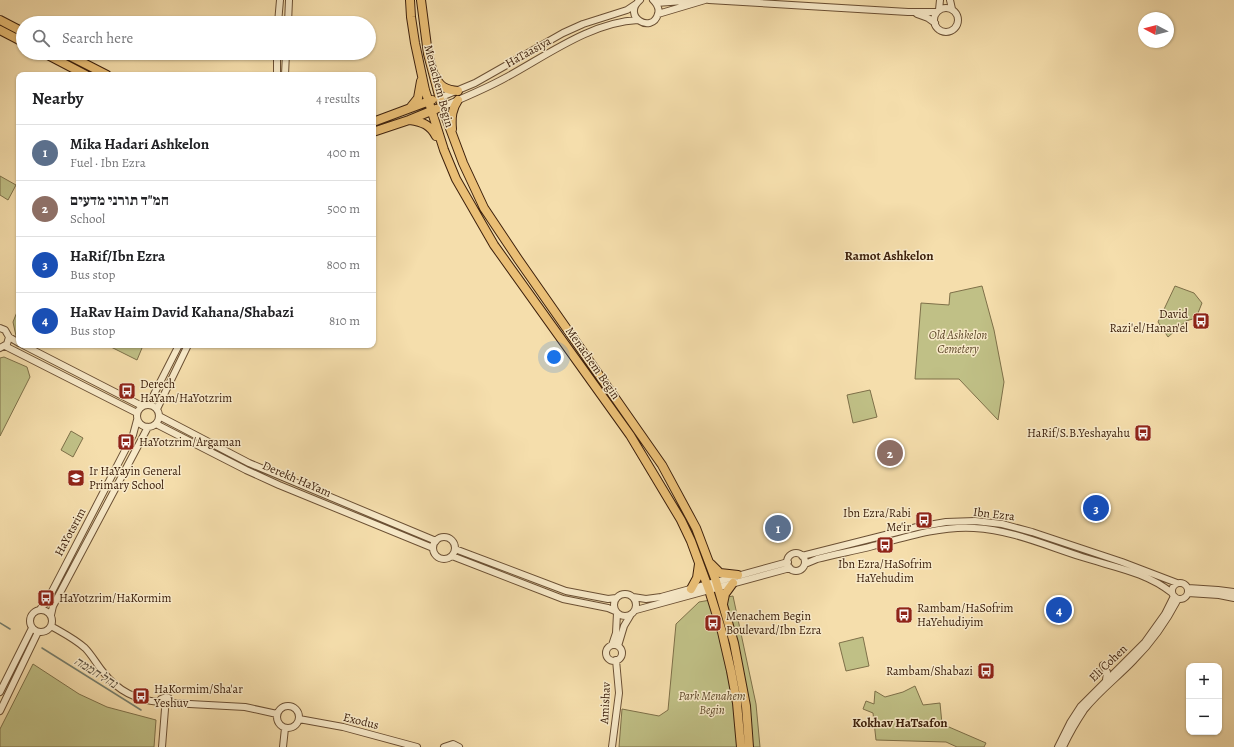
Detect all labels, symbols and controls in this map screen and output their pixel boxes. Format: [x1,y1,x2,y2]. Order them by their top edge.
north arrow [1138,12,1174,48]
search box [16,16,376,60]
icon: search [30,27,52,49]
text: Search here [62,28,133,48]
street label: HaTaasiya [502,33,554,71]
street label: Menachem Begin [420,43,458,130]
text: Nearby [32,87,83,110]
text: 4 results [316,90,360,107]
text: Mika Hadari Ashkelon [70,134,209,154]
text: 1 [43,144,47,161]
text: 400 m [327,144,360,161]
text: Fuel · Ibn Ezra [70,154,146,171]
text: חמ"ד תורני מדעים [70,190,169,210]
text: 2 [42,200,48,217]
text: 500 m [327,200,360,217]
text: School [70,210,105,227]
text: HaRif/Ibn Ezra [70,246,165,266]
district label: Ramot Ashkelon [844,247,934,264]
text: 3 [42,256,48,273]
text: 800 m [326,256,360,273]
text: Bus stop [70,266,115,283]
text: HaRav Haim David Kahana/Shabazi [70,302,294,322]
place label: David Razi'el/Hanan'el [1109,306,1189,336]
bus stop icon: David Razi'el/Hanan'el [1191,311,1211,331]
text: 4 [42,312,48,329]
text: 810 m [329,312,360,329]
text: Bus stop [70,322,115,339]
street label: Menachem Begin [562,324,624,403]
park label: Old Ashkelon Cemetery [929,327,987,357]
your location [544,347,564,367]
place label: Derech HaYam/HaYotzrim [140,376,232,406]
bus stop icon: Derech HaYam/HaYotzrim [117,381,137,401]
bus stop icon: HaRif/S.B.Yeshayahu [1133,423,1153,443]
place label: HaRif/S.B.Yeshayahu [1027,425,1131,441]
bus stop icon: HaYotzrim/Argaman [116,432,136,452]
place label: HaYotzrim/Argaman [139,434,242,450]
pin: 2 [877,438,903,468]
street label: Derekh HaYam [260,457,334,501]
place label: Ir HaYayin General Primary School [89,463,181,493]
school or university icon: Ir HaYayin General Primary School [66,468,86,488]
pin: 3 [1083,493,1109,523]
street label: Ibn Ezra [972,504,1016,525]
street label: HaYotsrim [51,505,89,559]
place label: Ibn Ezra/Rabi Me'ir [843,505,911,535]
bus stop icon: Ibn Ezra/Rabi Me'ir [914,510,934,530]
pin: 1 [765,513,791,543]
bus stop icon: Ibn Ezra/HaSofrim HaYehudim [875,535,895,555]
place label: Ibn Ezra/HaSofrim HaYehudim [838,556,932,586]
bus stop icon: HaYotzrim/HaKormim [36,588,56,608]
place label: HaYotzrim/HaKormim [59,590,171,606]
pin: 4 [1046,595,1072,625]
place label: Rambam/HaSofrim HaYehudiyim [917,600,1014,630]
bus stop icon: Rambam/HaSofrim HaYehudiyim [894,605,914,625]
place label: Menachem Begin Boulevard/Ibn Ezra [726,608,822,638]
bus stop icon: Menachem Begin Boulevard/Ibn Ezra [703,613,723,633]
street label: Eli Cohen [1085,640,1131,685]
water label: נחל חממה [71,652,122,693]
bus stop icon: Rambam/Shabazi [976,661,996,681]
place label: Rambam/Shabazi [886,663,973,679]
map controls [1186,663,1222,735]
button: + [1186,663,1222,699]
place label: HaKormim/Sha'ar Yeshuv [153,681,243,711]
street label: Amishav [596,681,614,725]
bus stop icon: HaKormim/Sha'ar Yeshuv [131,686,151,706]
park label: Park Menahem Begin [678,688,746,718]
button: − [1186,699,1222,735]
street label: Exodus [341,709,381,733]
district label: Kokhav HaTsafon [852,714,948,731]

